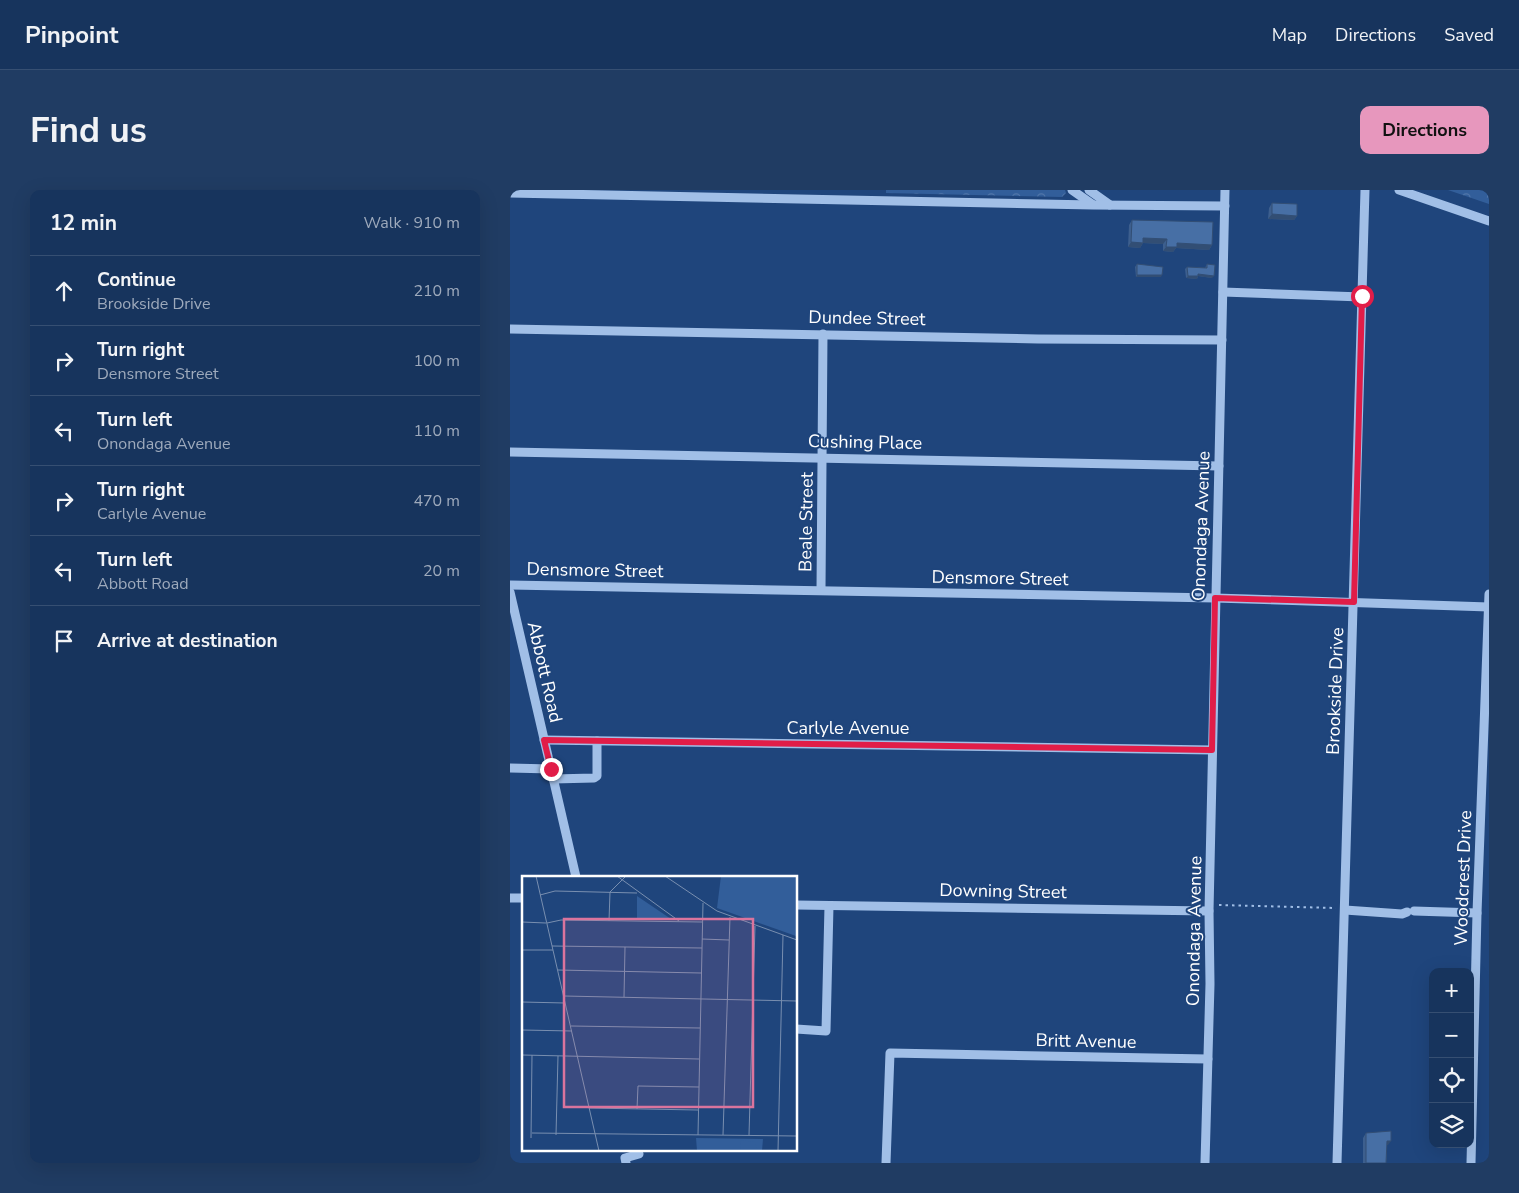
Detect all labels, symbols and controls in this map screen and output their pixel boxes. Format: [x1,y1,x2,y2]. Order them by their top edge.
text: Pinpoint [25,19,118,51]
text: Map [1272,23,1307,47]
text: Directions [1335,23,1416,47]
text: Saved [1444,23,1494,47]
button: Directions [1360,106,1489,154]
text: Find us [30,107,147,154]
text: 12 min [50,209,117,237]
text: Walk · 910 m [364,212,460,234]
text: Continue [97,267,176,293]
icon: ahead [50,277,78,305]
text: 210 m [413,280,460,302]
route start [1351,285,1374,308]
text: Brookside Drive [97,293,210,315]
street label: Dundee Street [808,305,926,331]
text: Turn right [97,337,184,363]
icon: right [50,347,78,375]
text: 100 m [413,350,460,372]
text: Densmore Street [97,363,219,385]
text: Turn left [97,407,172,433]
icon: left [50,417,78,445]
text: 110 m [413,420,460,442]
street label: Cushing Place [808,429,922,455]
text: Onondaga Avenue [97,433,231,455]
street label: Onondaga Avenue [1186,450,1216,602]
street label: Beale Street [793,471,819,572]
text: Turn right [97,477,184,503]
icon: right [50,487,78,515]
text: 470 m [413,490,460,512]
text: Carlyle Avenue [97,503,206,525]
text: Turn left [97,547,172,573]
icon: left [50,557,78,585]
street label: Densmore Street [526,557,664,583]
text: 20 m [423,560,460,582]
street label: Densmore Street [931,565,1069,591]
text: Abbott Road [97,573,188,595]
street label: Abbott Road [522,619,568,725]
icon: arrive [50,627,78,655]
street label: Brookside Drive [1321,627,1349,755]
text: Arrive at destination [97,628,278,654]
street label: Carlyle Avenue [787,716,909,740]
route end [540,758,563,781]
street label: Woodcrest Drive [1449,810,1477,946]
street label: Onondaga Avenue [1181,856,1207,1006]
inset map [522,876,798,1150]
street label: Downing Street [939,878,1068,904]
map controls [1429,968,1474,1148]
button: + [1429,968,1474,1013]
button: − [1429,1013,1474,1058]
street label: Britt Avenue [1035,1028,1137,1054]
button: locate [1429,1058,1474,1103]
button: layers [1429,1103,1474,1148]

